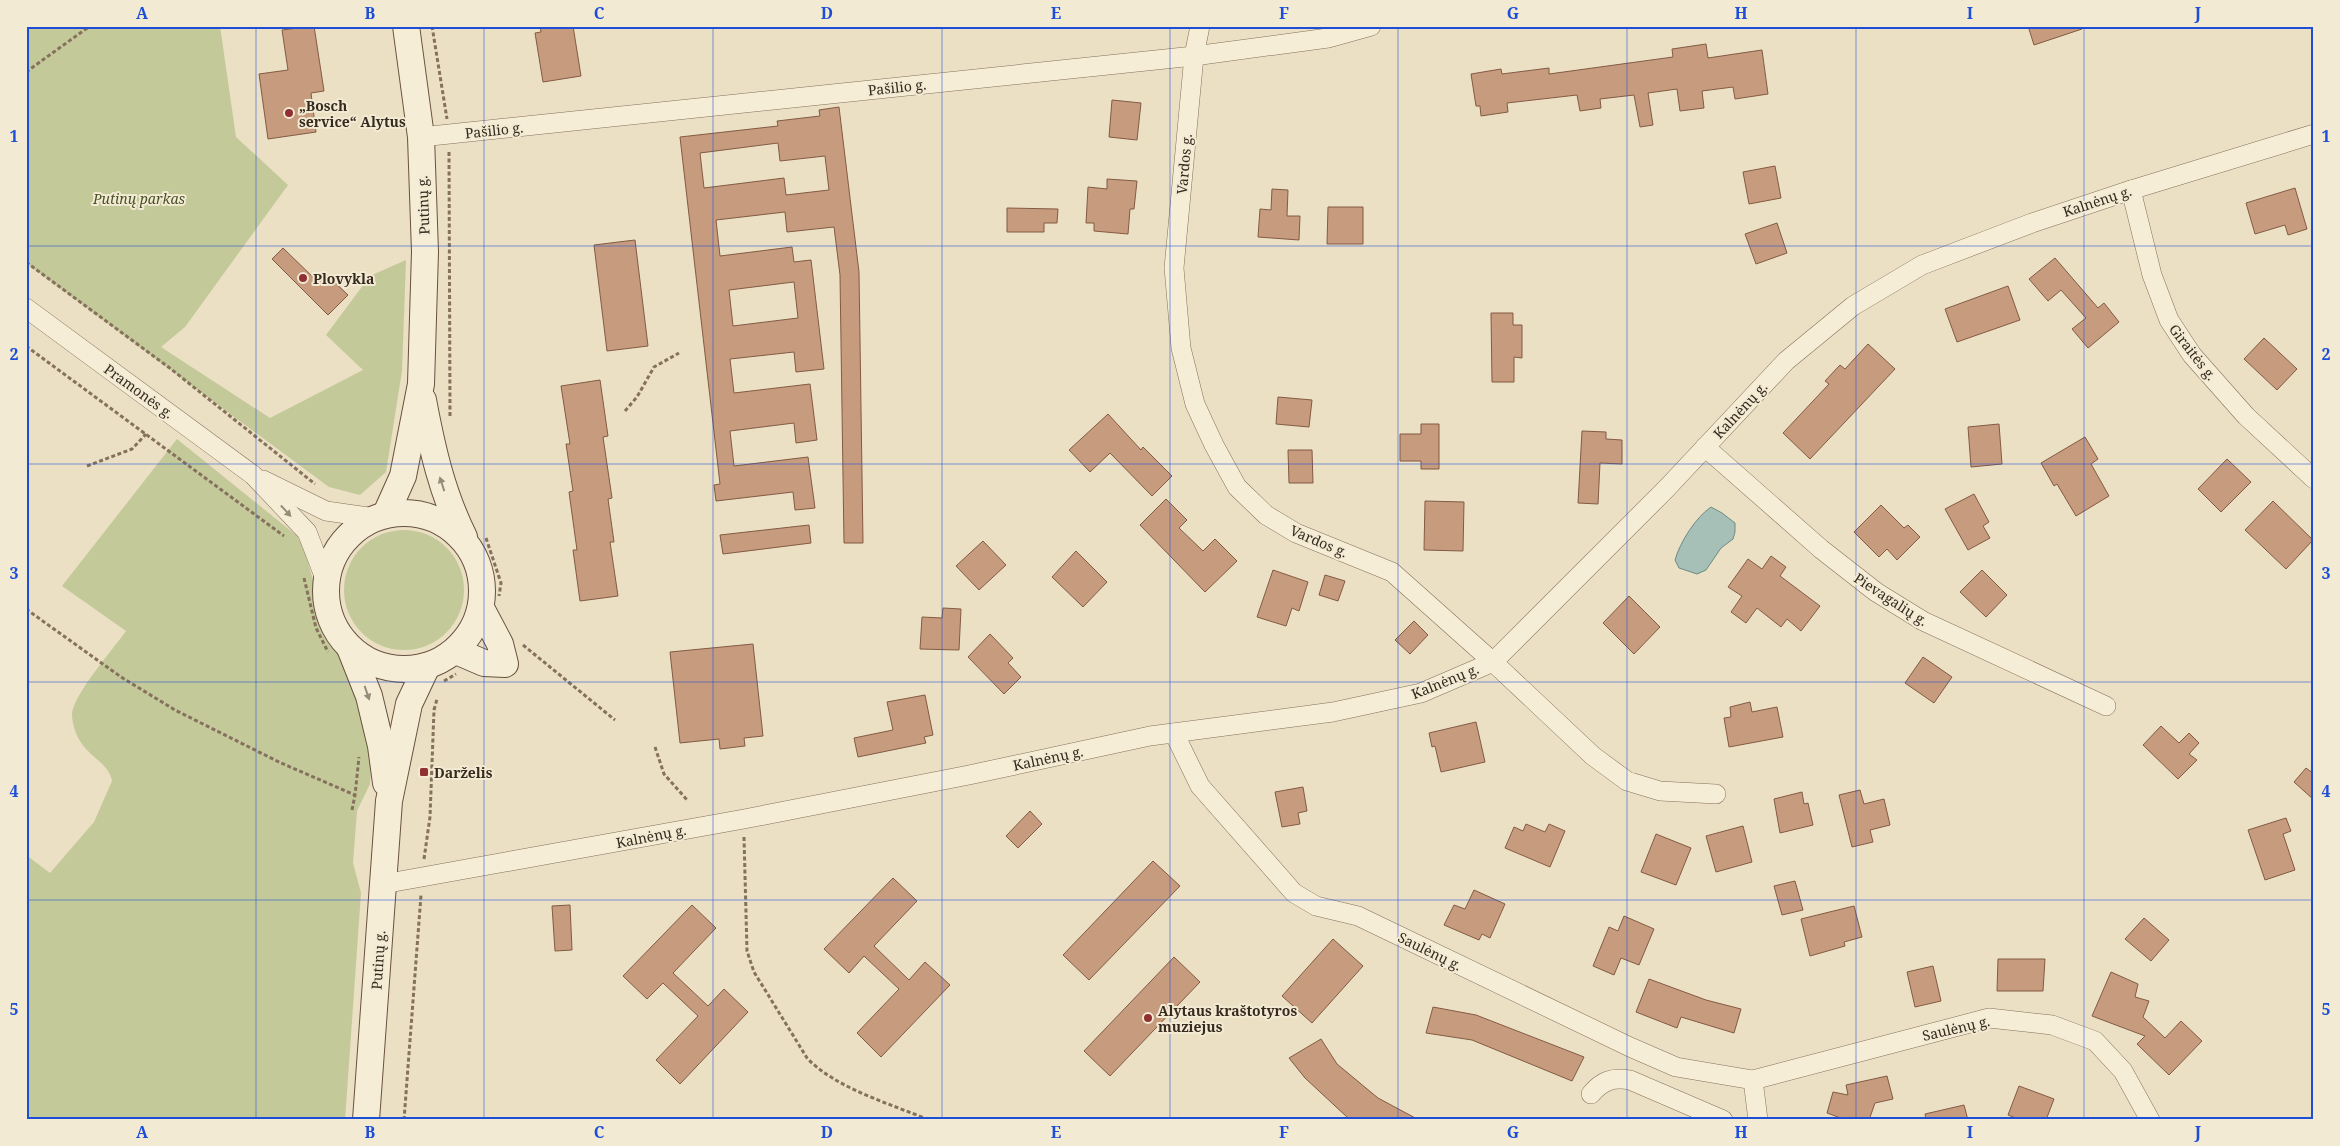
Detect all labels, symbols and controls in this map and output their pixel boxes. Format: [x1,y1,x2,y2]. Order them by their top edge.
text: A [136,2,149,24]
text: B [365,2,376,24]
text: C [594,2,605,24]
text: D [821,2,833,24]
text: E [1051,2,1061,24]
text: F [1279,2,1289,24]
text: G [1507,2,1519,24]
text: H [1734,2,1748,24]
text: I [1967,2,1973,24]
text: J [2194,2,2202,24]
street label: Pašilio g. [867,74,927,100]
place label: „Bosch service“ Alytus [299,96,406,131]
marker: „Bosch service“ Alytus [283,107,295,119]
street label: Pašilio g. [464,117,524,143]
text: 1 [9,125,19,147]
text: 1 [2321,125,2331,147]
street label: Vardos g. [1172,133,1196,195]
street label: Putinų g. [412,175,434,235]
street label: Kalnėnų g. [2060,181,2134,221]
park label: Putinų parkas [92,189,186,208]
place label: Plovykla [313,269,374,288]
marker: Plovykla [297,272,309,284]
street label: Giraitės g. [2165,320,2221,384]
text: 2 [9,343,19,365]
text: 2 [2321,343,2331,365]
street label: Pramonės g. [100,359,178,423]
street label: Kalnėnų g. [1709,378,1771,442]
one-way arrow [438,476,446,491]
one-way arrow [280,504,292,516]
street label: Vardos g. [1287,520,1351,562]
text: 3 [9,562,19,584]
text: 3 [2321,562,2331,584]
street label: Pievagalių g. [1851,568,1931,630]
street label: Kalnėnų g. [1408,659,1482,703]
one-way arrow [363,686,371,701]
street label: Kalnėnų g. [1011,741,1085,775]
place label: Darželis [434,763,493,782]
marker: Darželis [418,766,430,778]
text: 4 [9,780,19,802]
text: 4 [2321,780,2331,802]
street label: Kalnėnų g. [614,820,688,852]
street label: Saulėnų g. [1395,927,1465,975]
street label: Putinų g. [366,930,390,990]
text: 5 [9,998,19,1020]
text: 5 [2321,998,2331,1020]
place label: Alytaus kraštotyros muziejus [1158,1001,1297,1036]
street label: Saulėnų g. [1920,1011,1992,1045]
marker: Alytaus kraštotyros muziejus [1142,1012,1154,1024]
text: A [136,1121,149,1143]
text: B [365,1121,376,1143]
text: C [594,1121,605,1143]
text: D [821,1121,833,1143]
text: E [1051,1121,1061,1143]
text: F [1279,1121,1289,1143]
text: G [1507,1121,1519,1143]
text: H [1734,1121,1748,1143]
text: I [1967,1121,1973,1143]
text: J [2194,1121,2202,1143]

